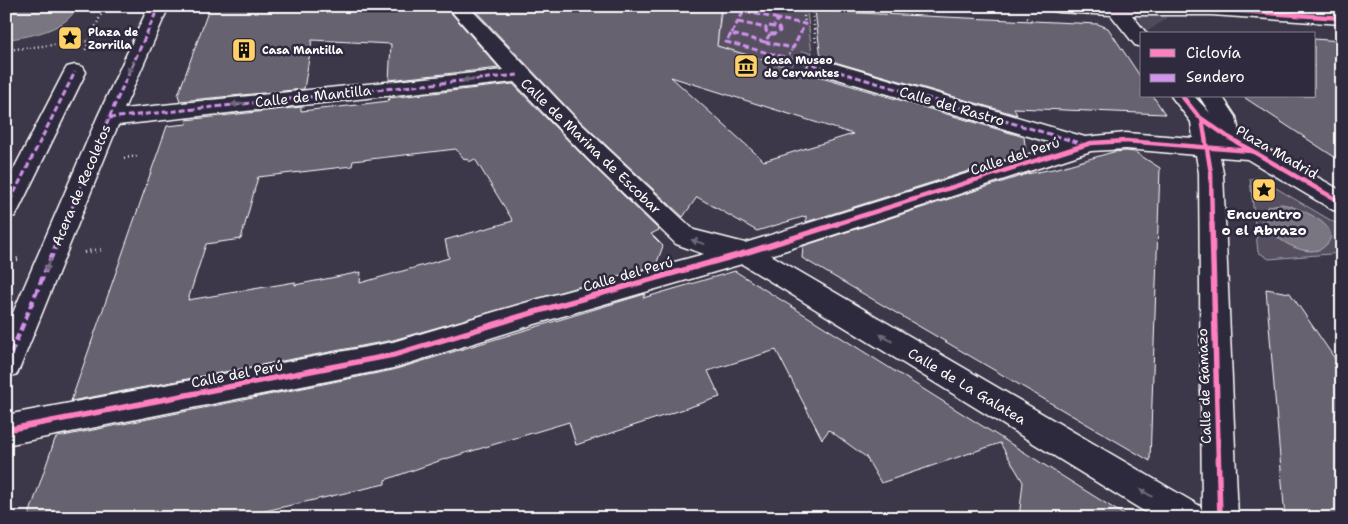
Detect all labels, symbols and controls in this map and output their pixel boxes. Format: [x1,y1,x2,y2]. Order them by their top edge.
place icon: Plaza de Zorrilla [57,25,83,51]
place label: Plaza de Zorrilla [88,25,139,53]
legend [1140,32,1316,98]
building icon: Casa Mantilla [231,37,257,63]
place label: Casa Mantilla [262,43,343,58]
text: Ciclovía [1186,43,1242,63]
museum icon: Casa Museo de Cervantes [733,53,759,79]
place label: Casa Museo de Cervantes [764,53,840,81]
one-way arrow [127,60,135,74]
text: Sendero [1186,67,1245,87]
street label: Calle de Marina de Escobar [517,74,665,218]
one-way arrow [461,76,477,84]
street label: Calle de Mantilla [254,81,372,111]
street label: Calle del Rastro [897,82,1007,130]
one-way arrow [230,100,246,108]
street label: Acera de Recoletos [47,121,115,249]
street label: Plaza Madrid [1233,121,1321,183]
street label: Calle del Perú [968,133,1062,179]
place icon: Encuentro o el Abrazo [1251,177,1277,203]
place label: Encuentro o el Abrazo [1221,205,1307,239]
one-way arrow [690,237,705,245]
street label: Calle del Perú [581,253,675,295]
one-way arrow [43,258,51,272]
street label: Calle de Gamazo [1193,328,1215,444]
one-way arrow [880,333,893,342]
street label: Calle de La Galatea [905,344,1030,429]
street label: Calle del Perú [190,356,284,392]
one-way arrow [1139,488,1152,497]

